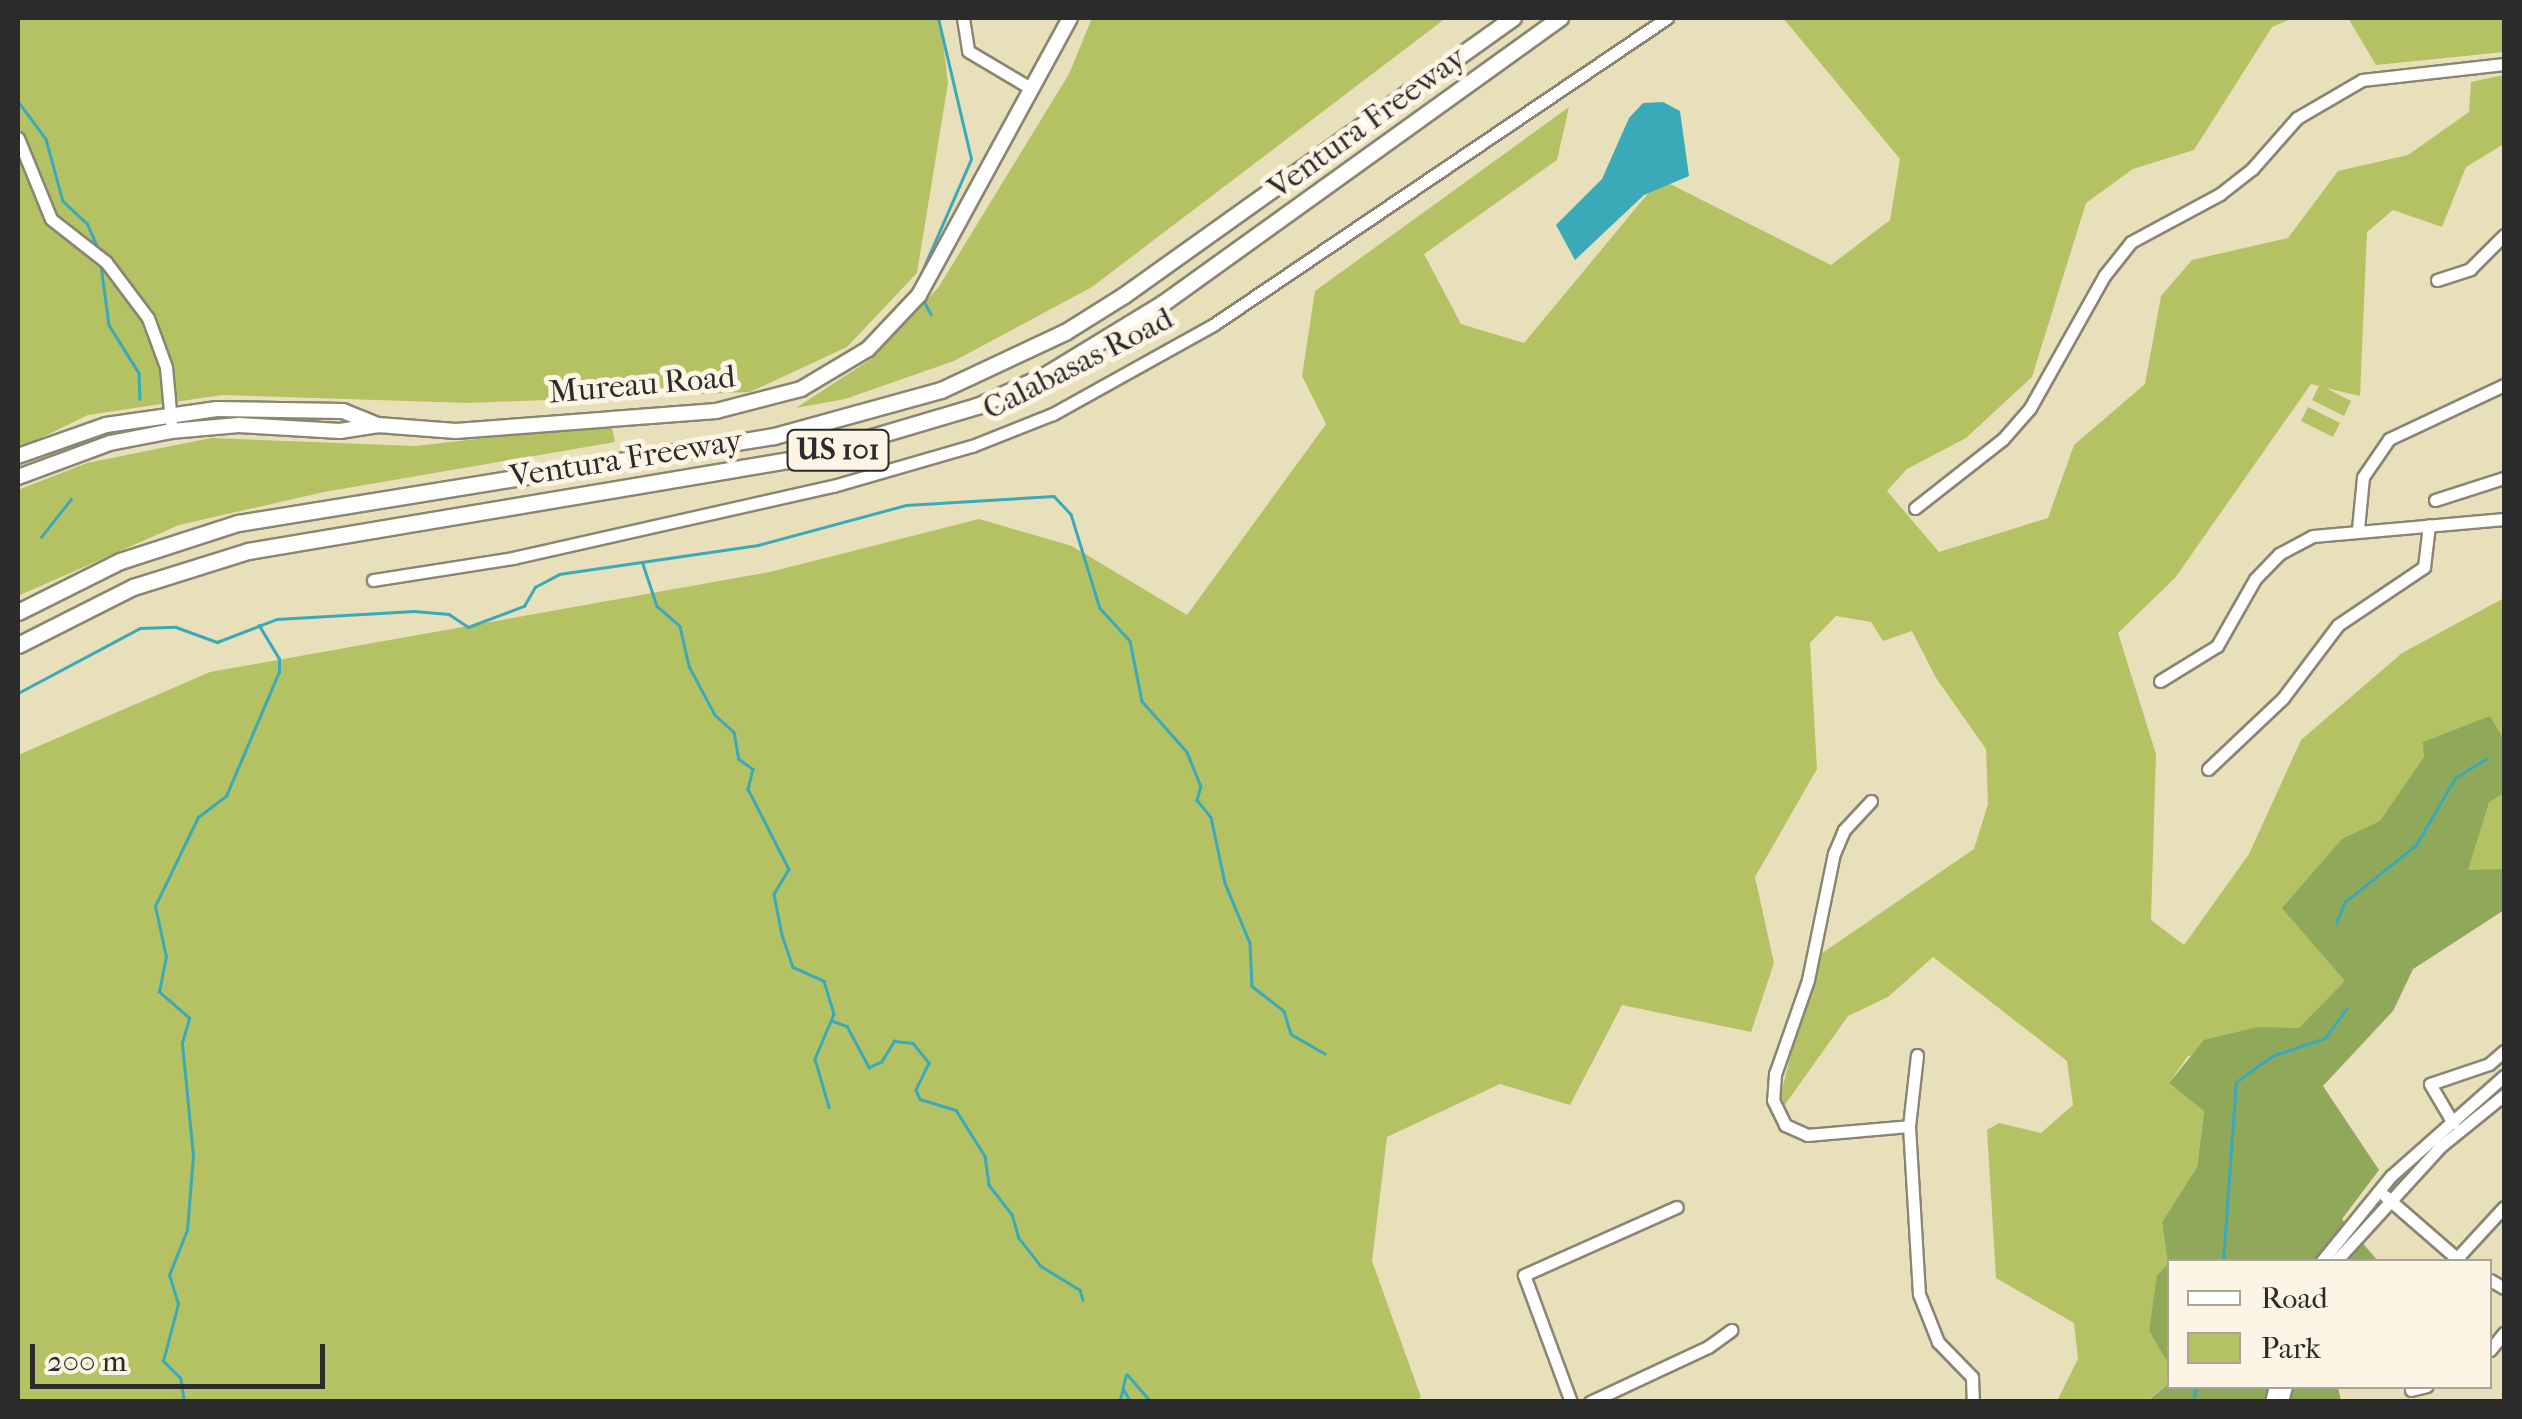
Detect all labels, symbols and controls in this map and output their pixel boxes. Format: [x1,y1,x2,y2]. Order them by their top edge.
street label: Ventura Freeway [1261,38,1473,208]
street label: Calabasas Road [977,300,1179,428]
street label: Mureau Road [547,358,737,412]
street label: Ventura Freeway [507,422,745,496]
road number: US 101 [786,425,890,475]
legend [2167,1259,2492,1389]
text: Road [2261,1281,2328,1316]
scale bar [35,1324,330,1386]
text: Park [2261,1331,2321,1366]
text: 200 m [47,1344,127,1379]

